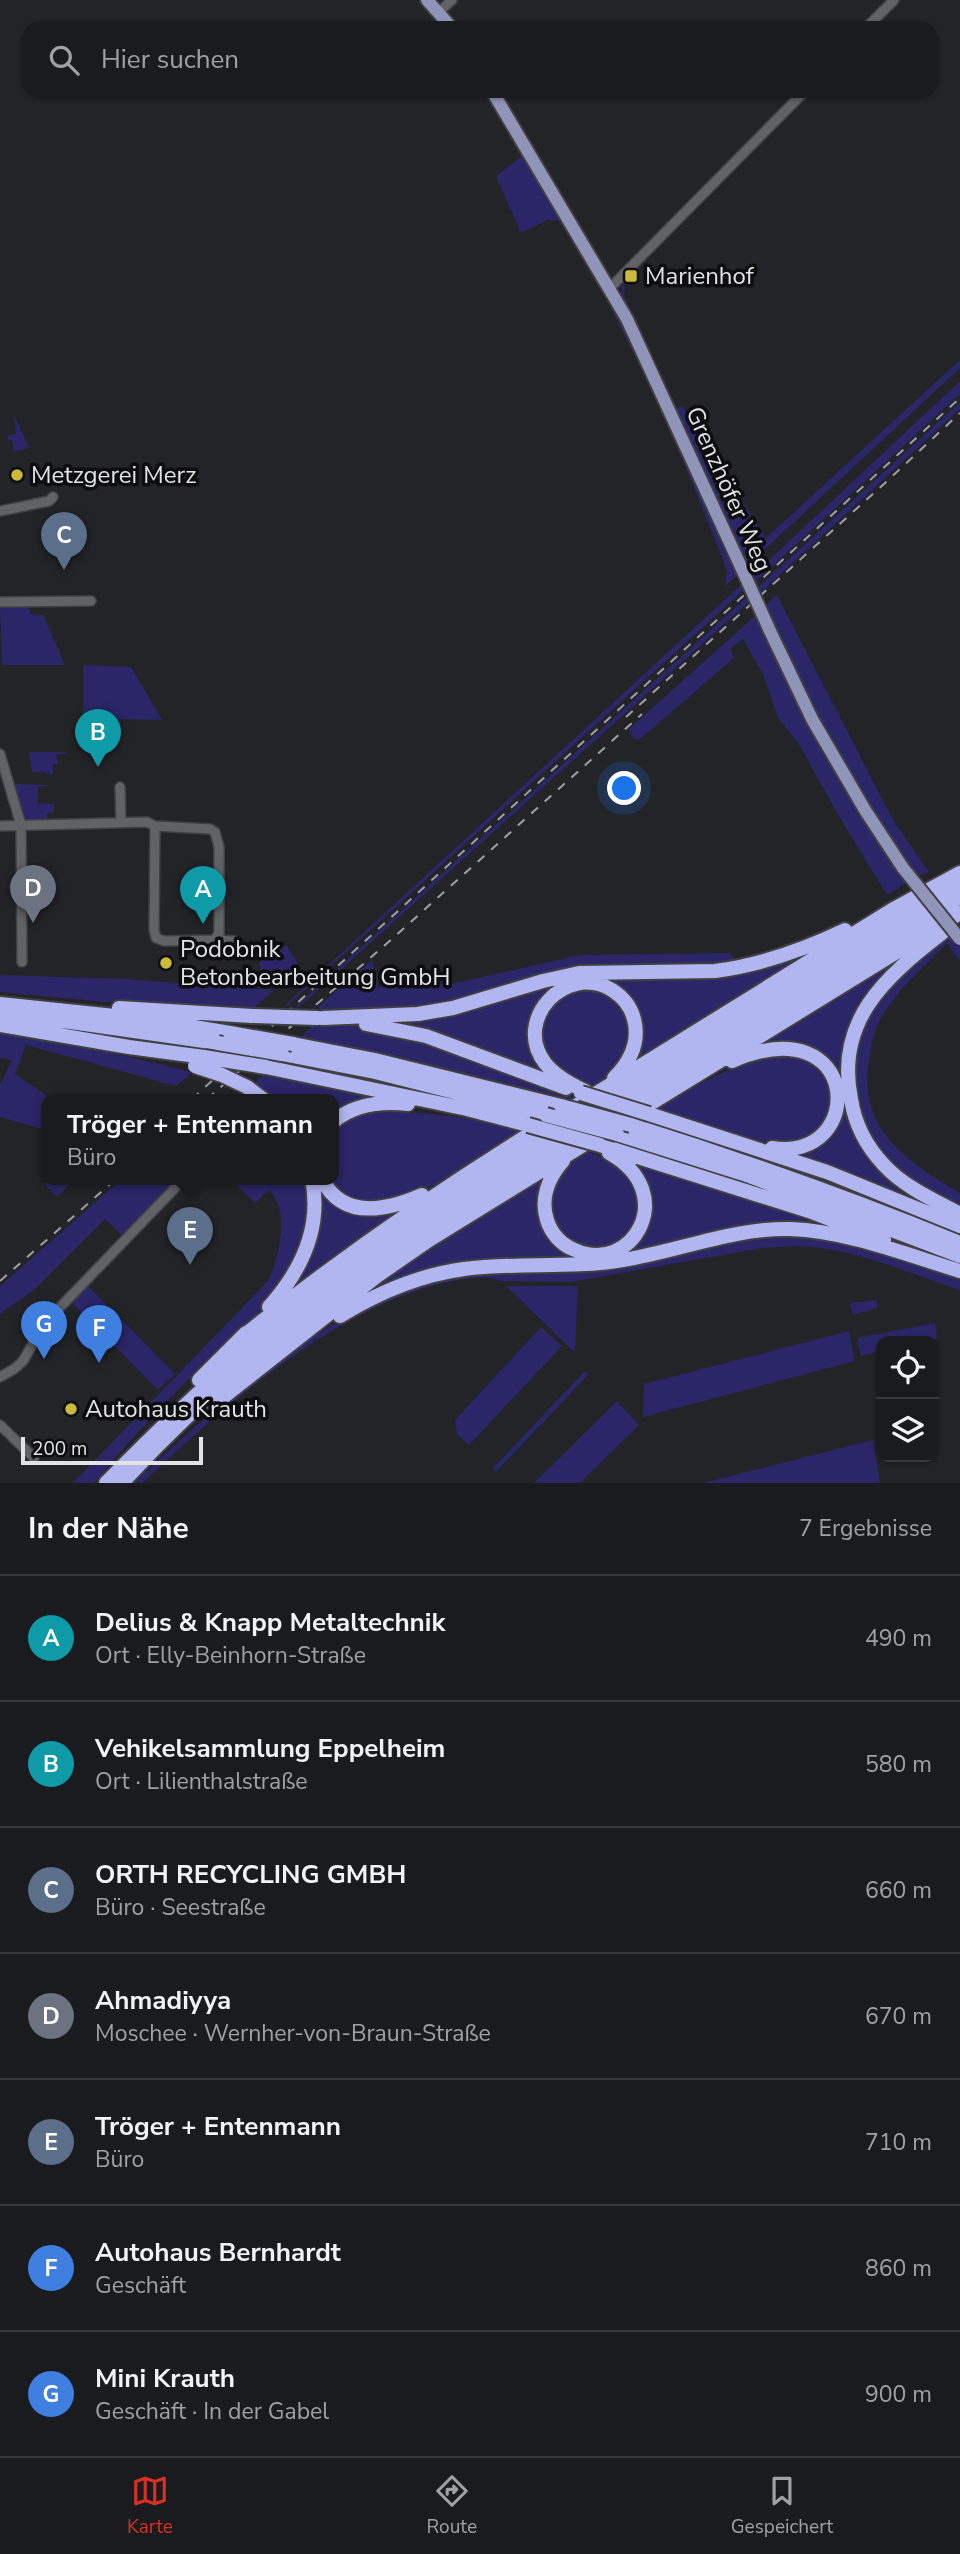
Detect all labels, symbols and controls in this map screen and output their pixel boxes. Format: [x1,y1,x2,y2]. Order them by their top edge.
search box [21,21,939,98]
icon: search [45,41,83,79]
text: Hier suchen [101,42,239,77]
place label: Marienhof [645,260,755,292]
marker: Marienhof [623,268,639,284]
street label: Grenzhöfer Weg [678,402,780,576]
place label: Metzgerei Merz [31,459,196,491]
marker: Metzgerei Merz [9,467,25,483]
pin: C [41,512,87,570]
pin: B [75,709,121,767]
your location [607,771,641,805]
pin: D [10,865,56,923]
pin: A [180,866,226,924]
place label: Podobnik Betonbearbeitung GmbH [180,933,451,993]
marker: Podobnik Betonbearbeitung GmbH [158,955,174,971]
popup [41,1094,339,1185]
text: Tröger + Entenmann [67,1107,313,1142]
text: Büro [67,1142,116,1173]
pin: E [167,1207,213,1265]
pin: G [21,1301,67,1359]
pin: F [76,1305,122,1363]
map controls [876,1336,939,1462]
button: locate [876,1336,939,1399]
place label: Autohaus Krauth [85,1393,267,1425]
button: layers [876,1399,939,1462]
marker: Autohaus Krauth [63,1401,79,1417]
scale bar [21,1434,203,1466]
text: 200 m [32,1436,87,1462]
text: In der Nähe [28,1508,189,1549]
text: 7 Ergebnisse [799,1513,932,1544]
text: Delius & Knapp Metaltechnik [95,1605,445,1640]
text: A [42,1623,60,1654]
text: 490 m [865,1623,932,1654]
text: Ort · Elly-Beinhorn-Straße [95,1640,366,1671]
text: Vehikelsammlung Eppelheim [95,1731,445,1766]
text: B [43,1749,59,1780]
text: 580 m [865,1749,932,1780]
text: Ort · Lilienthalstraße [95,1766,308,1797]
text: ORTH RECYCLING GMBH [95,1857,406,1892]
text: C [43,1875,59,1906]
text: 660 m [865,1875,932,1906]
text: Büro · Seestraße [95,1892,266,1923]
text: Ahmadiyya [95,1983,231,2018]
text: D [42,2001,60,2032]
text: 670 m [865,2001,932,2032]
text: Moschee · Wernher-von-Braun-Straße [95,2018,491,2049]
text: Tröger + Entenmann [95,2109,341,2144]
text: E [44,2127,58,2158]
text: 710 m [865,2127,932,2158]
text: Büro [95,2144,144,2175]
text: Autohaus Bernhardt [95,2235,341,2270]
text: F [45,2253,57,2284]
text: 860 m [865,2253,932,2284]
text: Geschäft [95,2270,186,2301]
text: Mini Krauth [95,2361,235,2396]
text: G [43,2379,59,2410]
text: 900 m [865,2379,932,2410]
text: Geschäft · In der Gabel [95,2396,329,2427]
tab: Karte [127,2472,173,2540]
tab: Route [427,2472,477,2540]
tab: Gespeichert [731,2472,833,2540]

